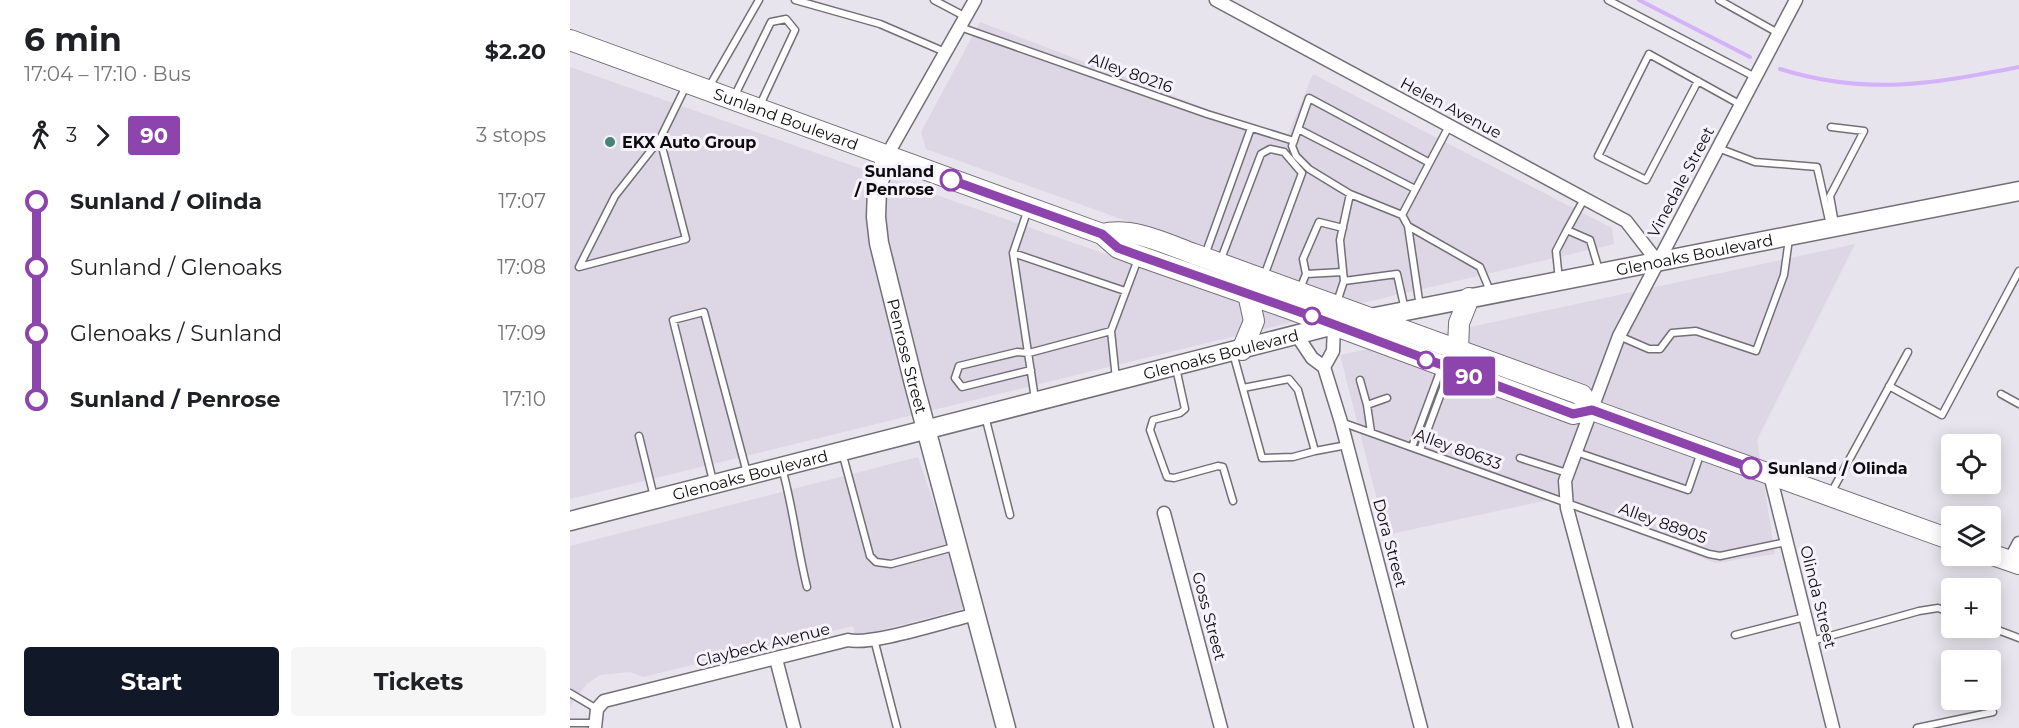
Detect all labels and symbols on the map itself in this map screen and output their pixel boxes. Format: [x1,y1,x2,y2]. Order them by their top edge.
street label: Alley 80216 [1086,49,1176,97]
street label: Helen Avenue [1397,73,1505,143]
street label: Sunland Boulevard [711,84,861,154]
street label: Vinedale Street [1644,123,1718,241]
place label: EKX Auto Group [622,133,756,152]
marker: EKX Auto Group [603,135,617,149]
place label: Sunland / Penrose [854,162,934,199]
marker: Sunland / Penrose [940,169,962,191]
street label: Glenoaks Boulevard [1614,230,1775,279]
street label: Penrose Street [884,297,931,416]
unlabelled marker [1303,307,1321,325]
street label: Glenoaks Boulevard [1141,325,1301,383]
unlabelled marker [1417,351,1435,369]
line badge: 90 [1442,356,1496,395]
street label: Alley 80633 [1412,425,1504,473]
street label: Glenoaks Boulevard [671,446,830,504]
marker: Sunland / Olinda [1740,457,1762,479]
place label: Sunland / Olinda [1768,459,1908,478]
street label: Dora Street [1369,497,1411,590]
street label: Alley 88905 [1616,498,1710,548]
street label: Olinda Street [1796,543,1840,651]
street label: Goss Street [1188,570,1230,663]
street label: Claybeck Avenue [694,619,832,671]

